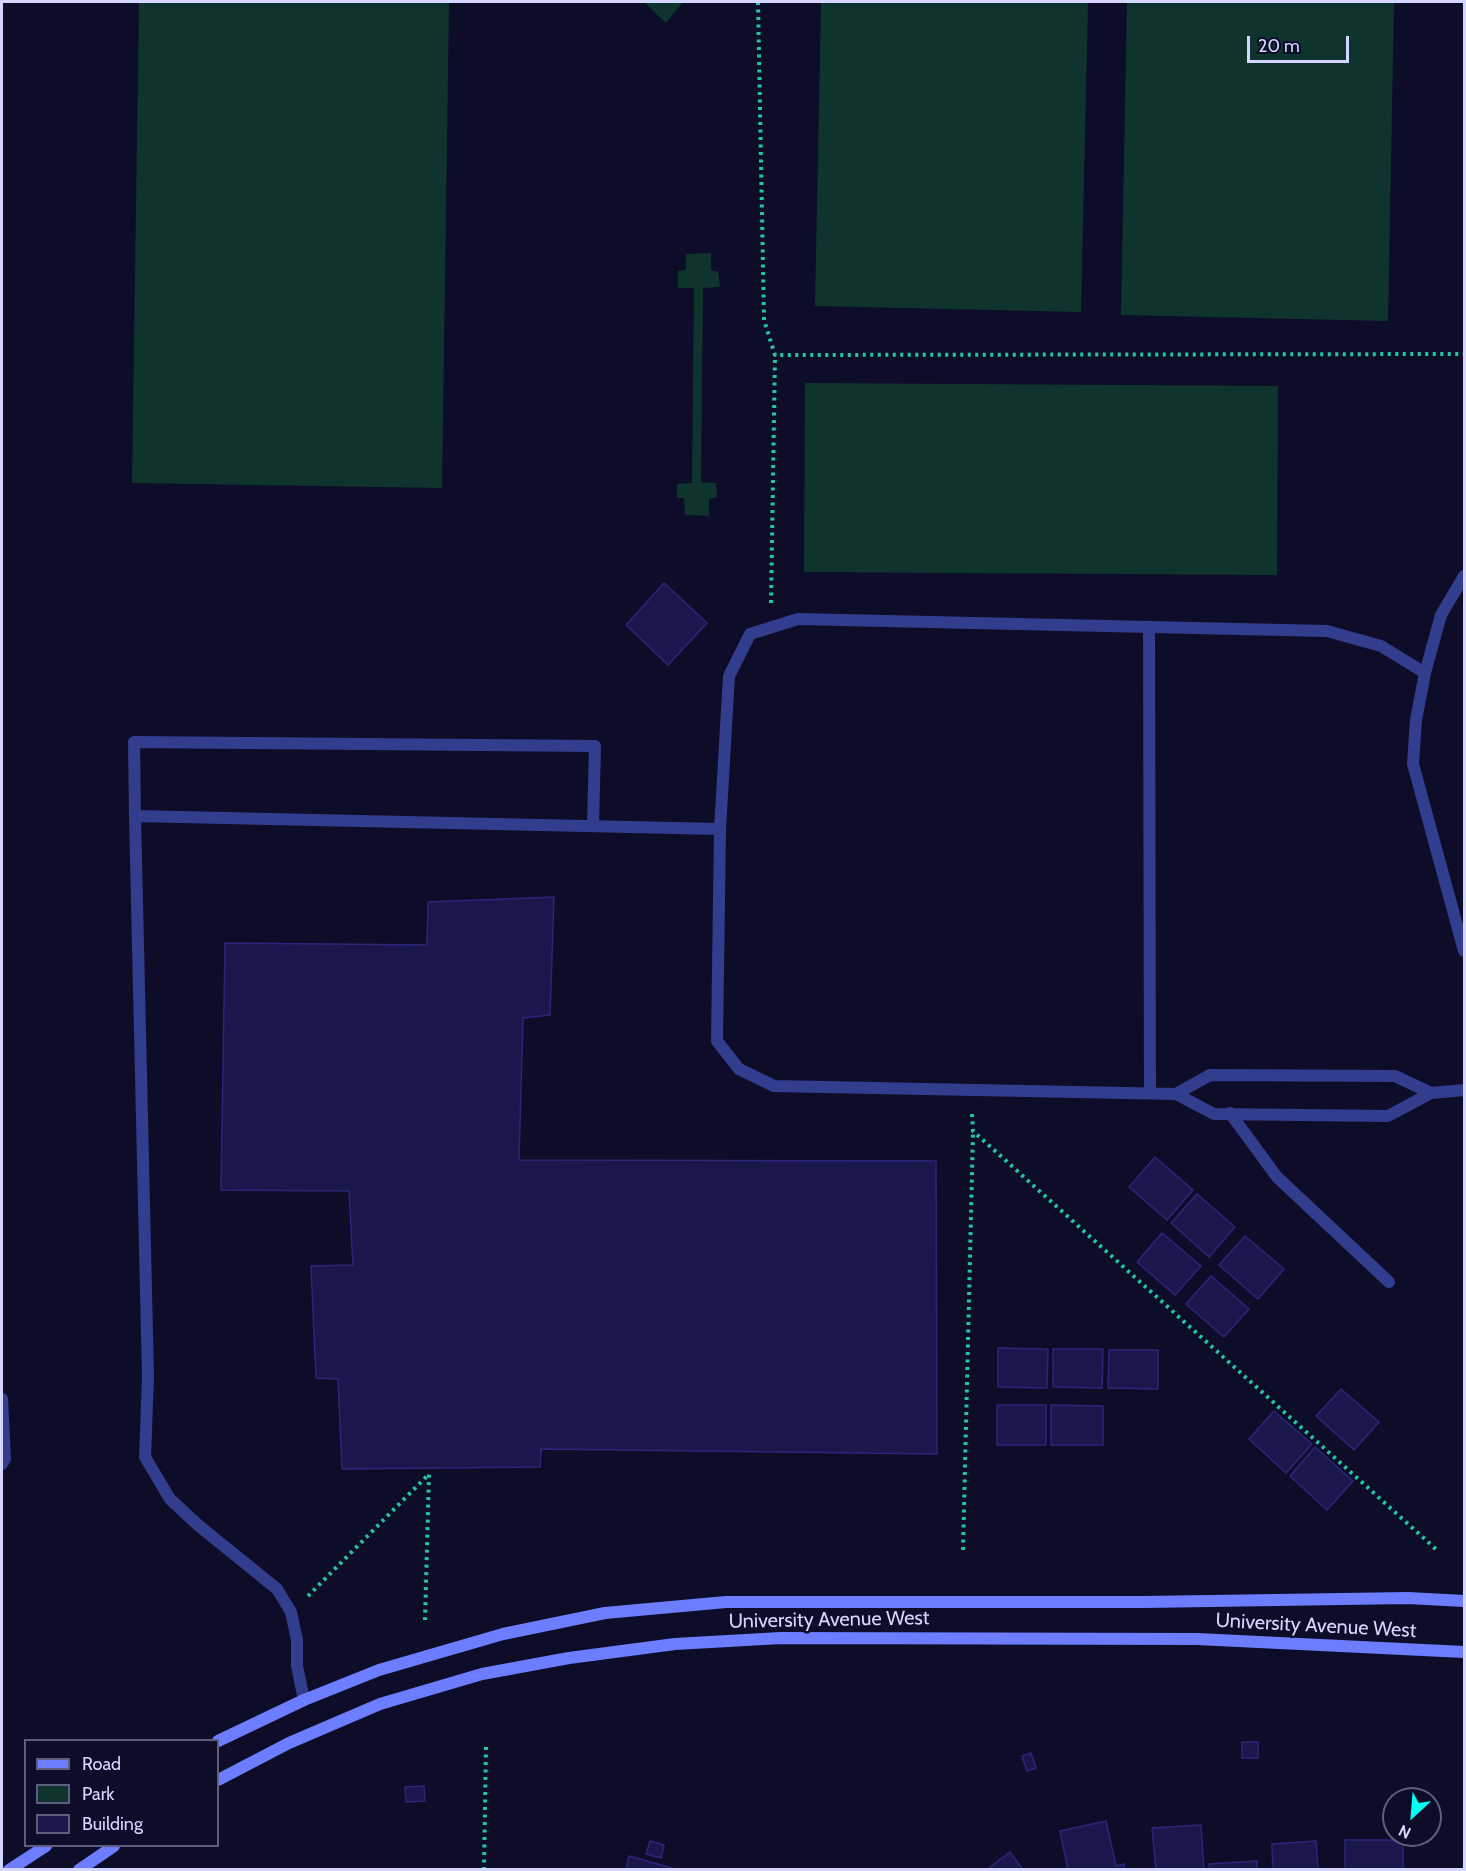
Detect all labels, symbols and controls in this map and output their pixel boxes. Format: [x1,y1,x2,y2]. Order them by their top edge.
scale bar [1250,24,1352,62]
text: 20 m [1258,35,1300,57]
street label: University Avenue West [728,1606,930,1634]
street label: University Avenue West [1215,1609,1417,1643]
legend [24,1739,219,1847]
text: Road [82,1753,121,1775]
text: Park [82,1783,114,1805]
north arrow [1382,1787,1442,1847]
text: Building [82,1813,143,1835]
text: N [1396,1821,1414,1843]

